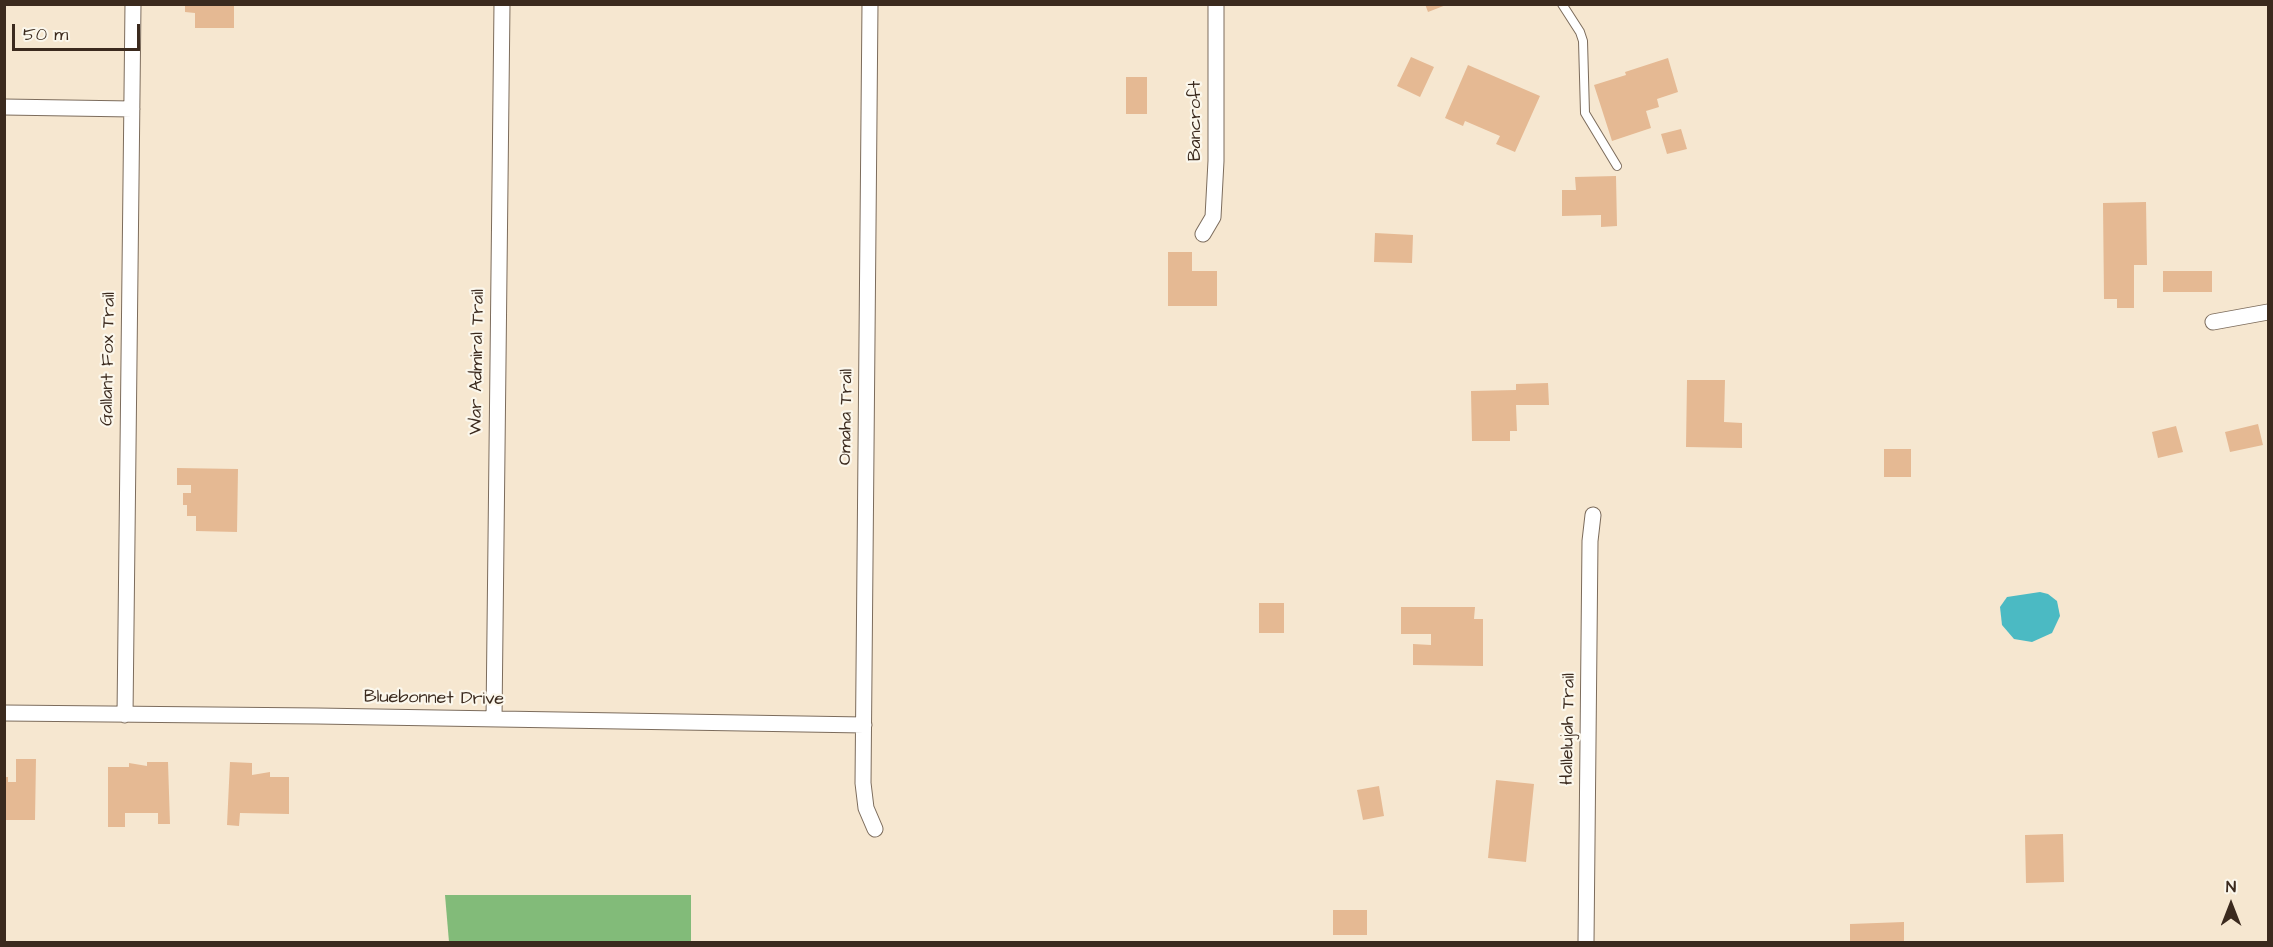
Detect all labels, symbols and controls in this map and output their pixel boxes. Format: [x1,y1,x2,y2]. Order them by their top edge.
scale bar [15,12,142,50]
text: 50 m [23,22,68,47]
street label: Bancroft [1185,81,1207,161]
street label: War Admiral Trail [466,289,490,435]
street label: Gallant Fox Trail [97,292,121,426]
street label: Omaha Trail [835,369,859,465]
street label: Hallelujah Trail [1557,673,1581,785]
street label: Bluebonnet Drive [364,687,504,711]
north arrow [2201,875,2261,935]
text: N [2226,876,2236,898]

